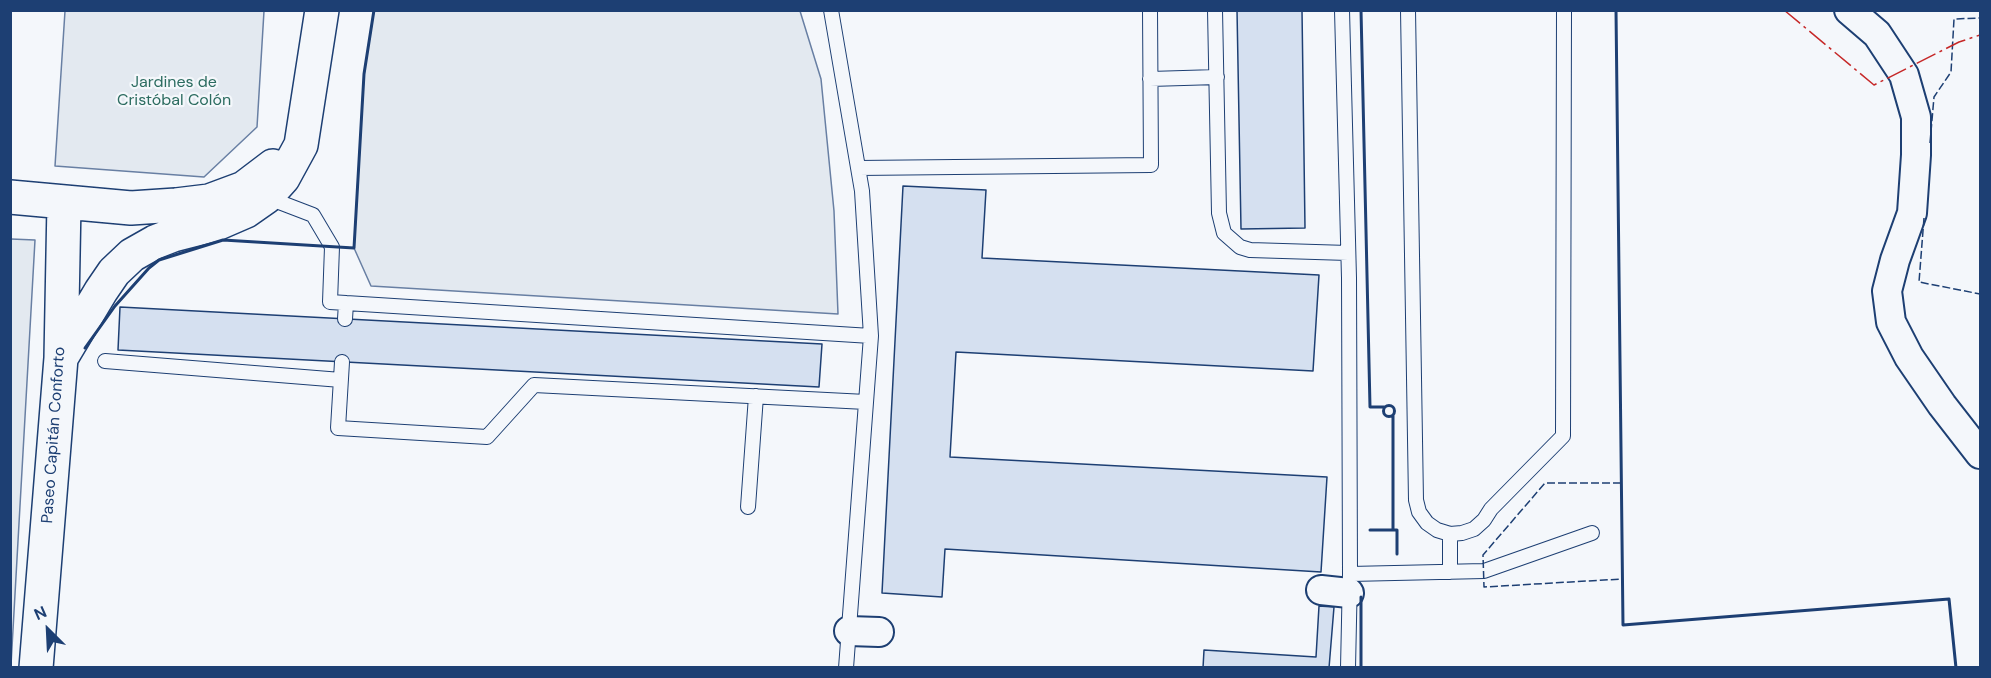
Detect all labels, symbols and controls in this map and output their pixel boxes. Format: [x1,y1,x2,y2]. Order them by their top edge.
park label: Jardines de Cristóbal Colón [117,73,231,111]
street label: Paseo Capitán Conforto [38,346,70,524]
north arrow [18,600,78,660]
text: N [31,601,50,625]

